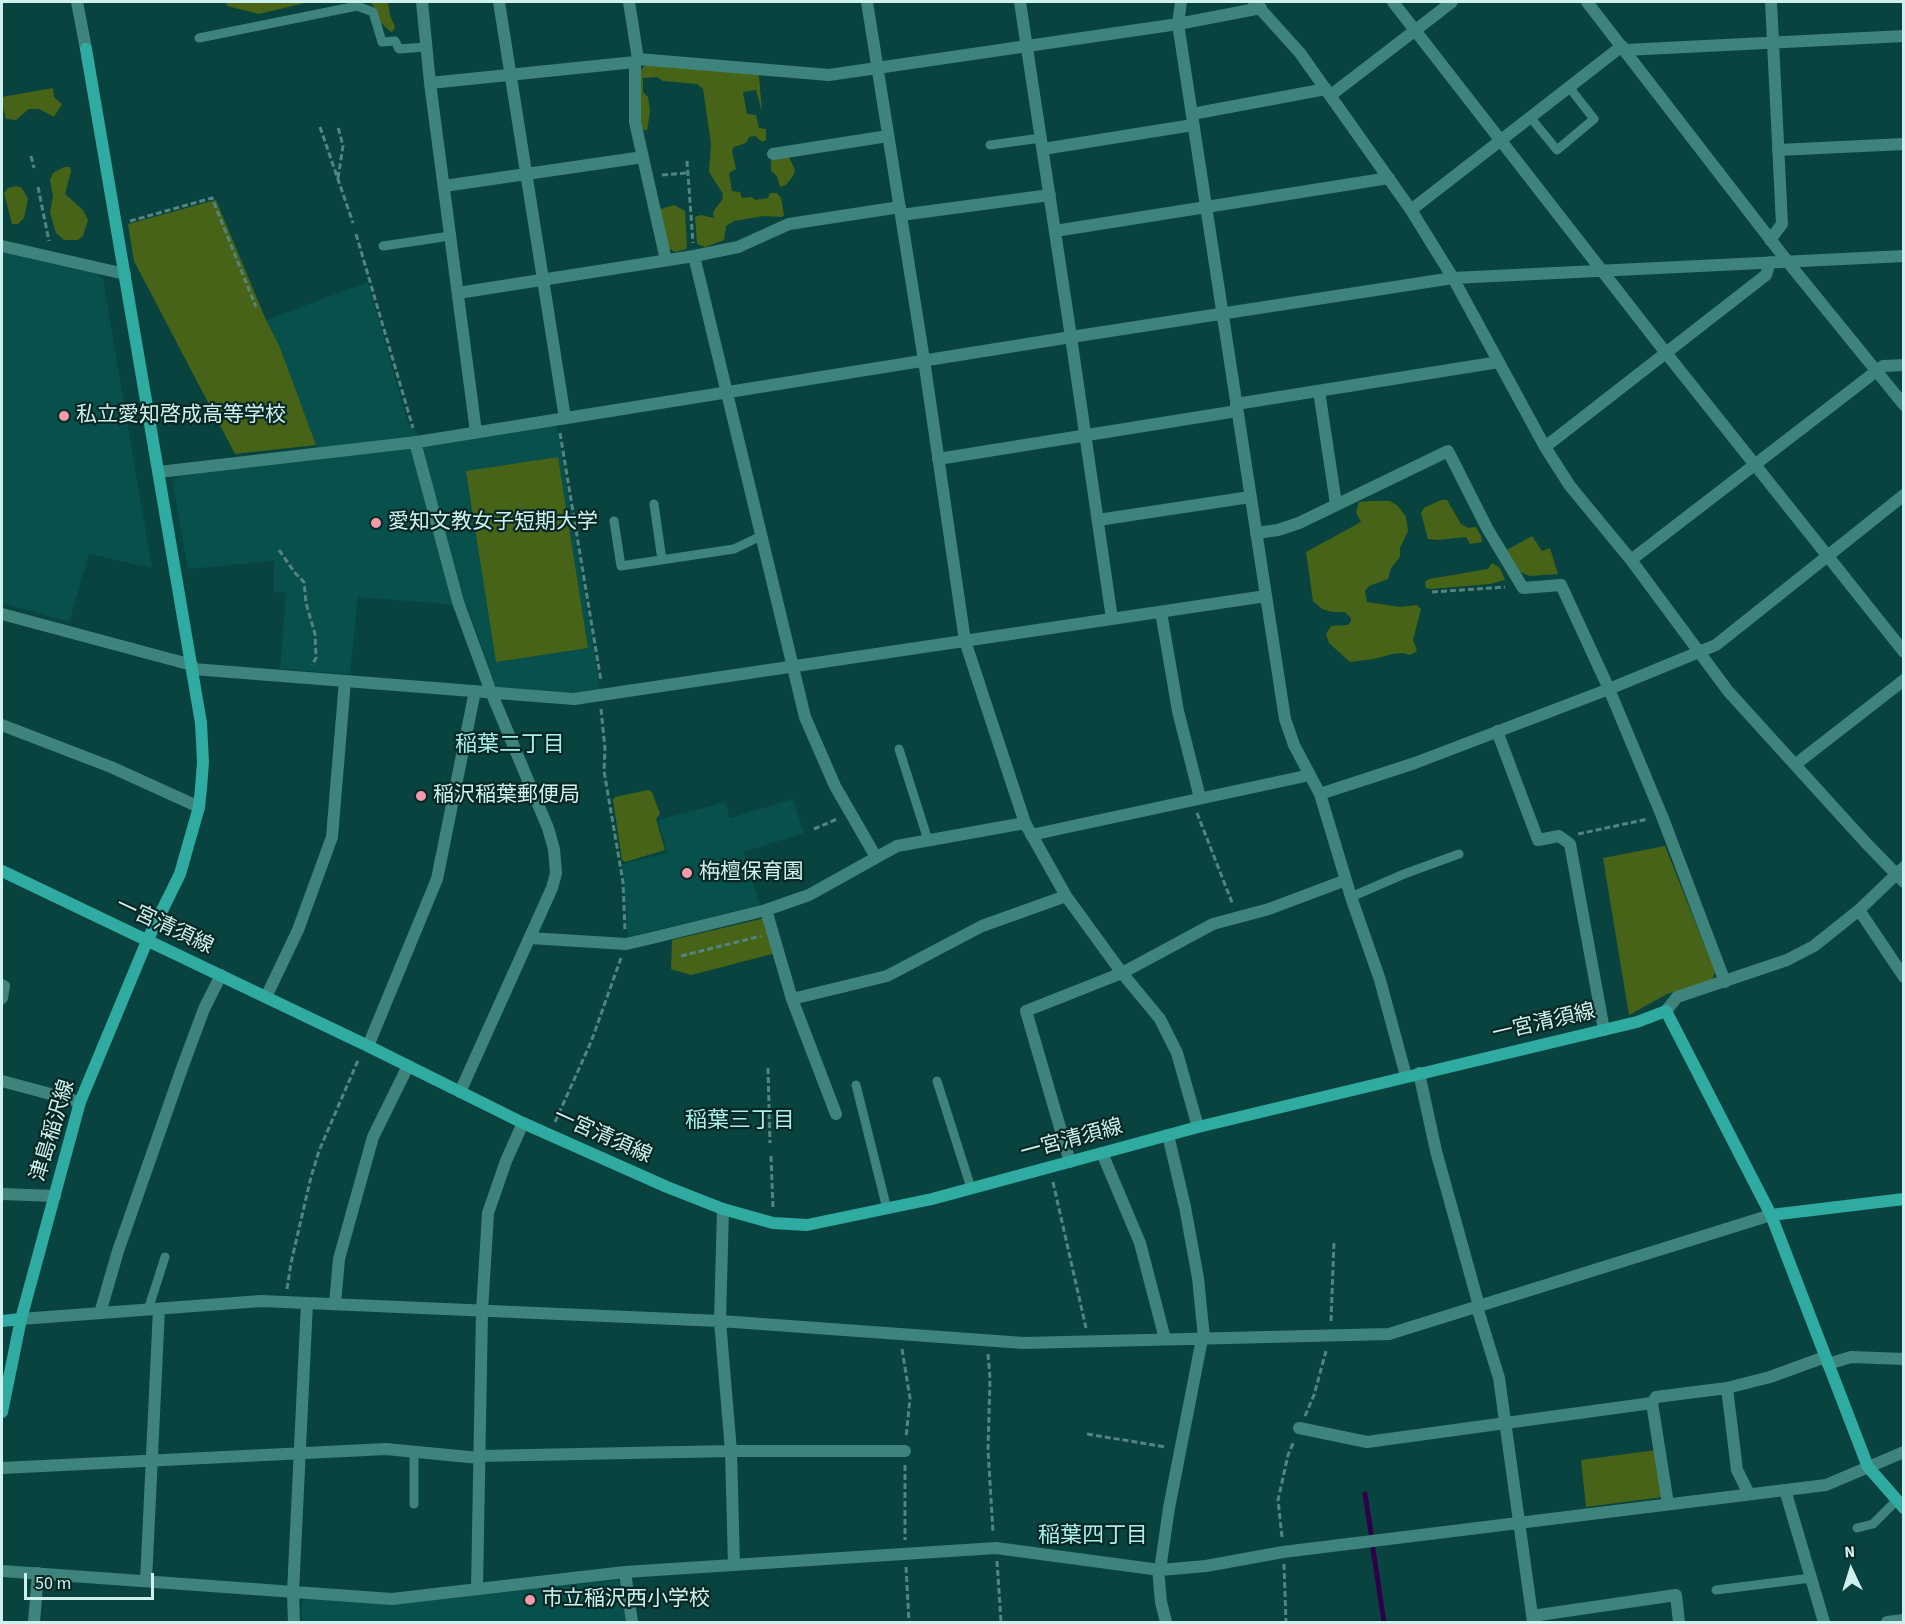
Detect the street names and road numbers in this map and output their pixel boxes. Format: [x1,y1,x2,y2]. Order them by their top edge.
street label: 一宮清須線 [111,893,217,961]
street label: 一宮清須線 [1490,1000,1598,1048]
street label: 津島稲沢線 [27,1077,81,1185]
street label: 一宮清須線 [549,1104,655,1170]
street label: 一宮清須線 [1018,1115,1126,1167]

